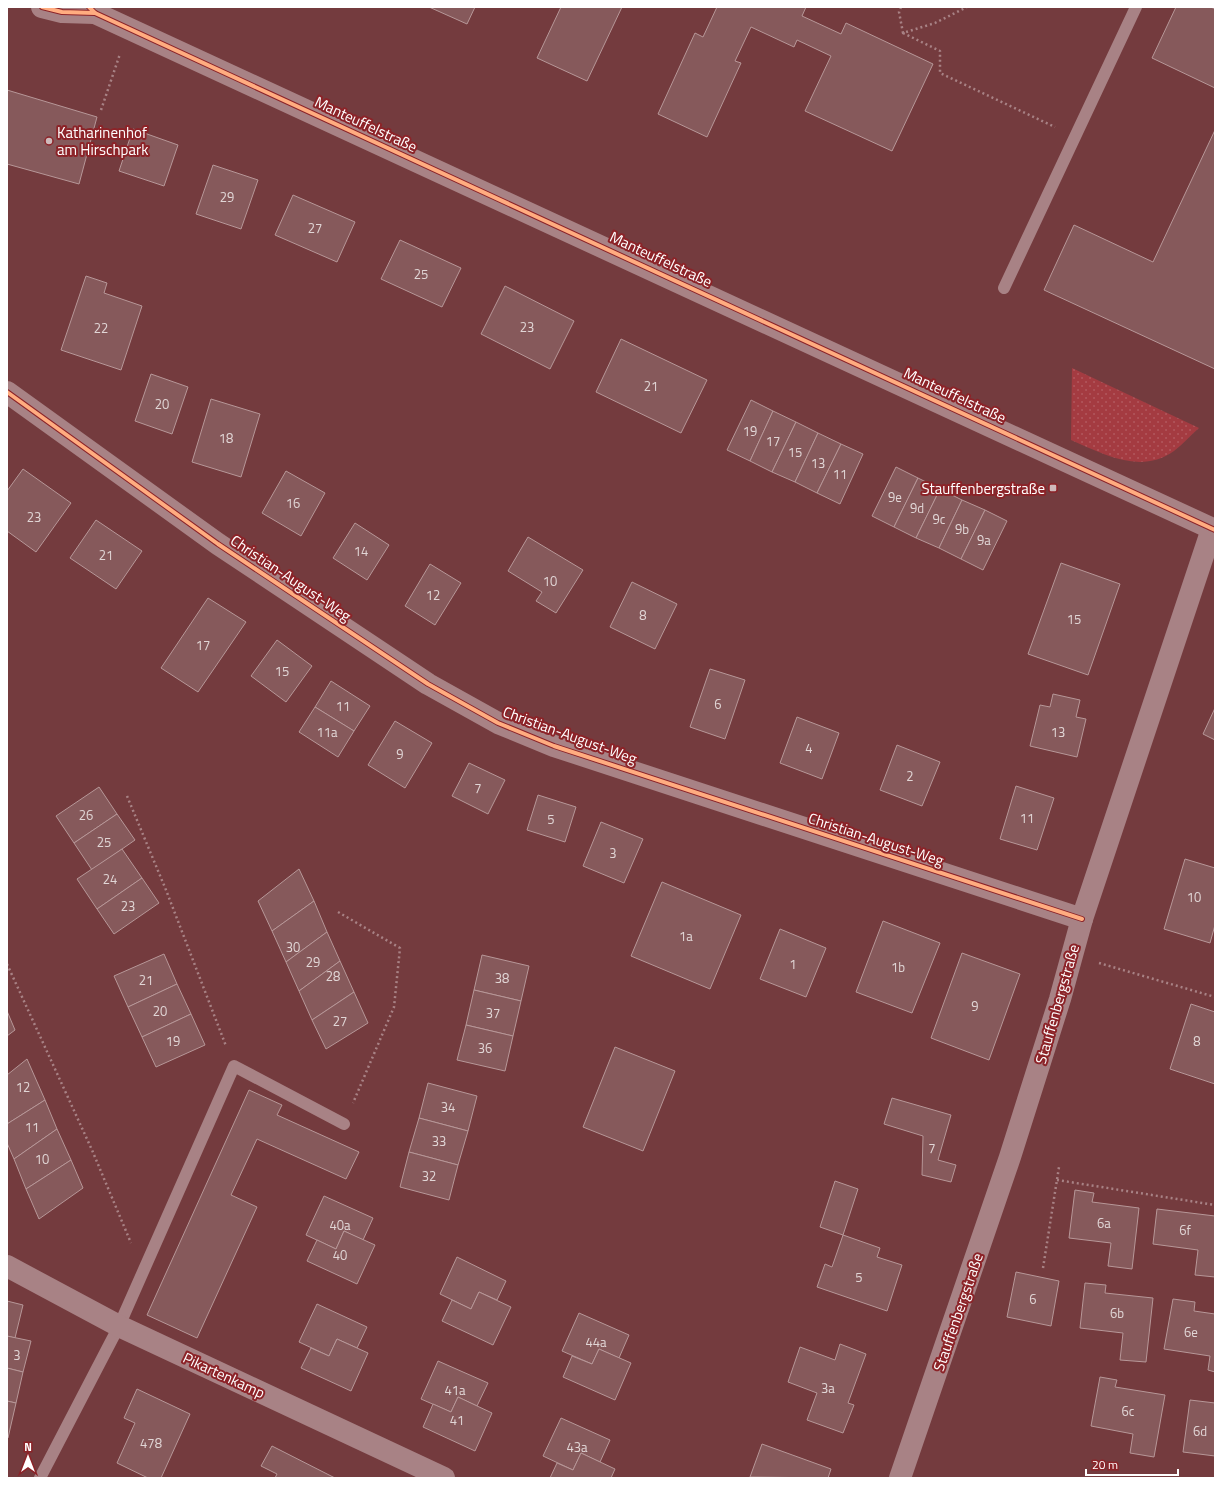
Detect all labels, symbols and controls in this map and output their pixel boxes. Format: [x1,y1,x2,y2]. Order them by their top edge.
street label: Manteuffelstraße [311,90,421,158]
place label: Katharinenhof am Hirschpark [57,121,148,161]
marker: Katharinenhof am Hirschpark [44,136,54,146]
house number: 29 [220,187,234,207]
house number: 27 [308,218,322,238]
street label: Manteuffelstraße [606,225,716,293]
house number: 25 [414,264,428,284]
house number: 23 [520,317,534,337]
house number: 22 [94,318,108,338]
street label: Manteuffelstraße [900,361,1010,429]
house number: 21 [644,376,658,396]
house number: 20 [155,394,169,414]
house number: 19 [743,421,757,441]
house number: 18 [219,428,233,448]
house number: 17 [766,431,780,451]
house number: 15 [788,442,802,462]
house number: 13 [811,453,825,473]
house number: 11 [833,464,847,484]
place label: Stauffenbergstraße [921,477,1045,500]
marker: Stauffenbergstraße [1048,483,1058,493]
house number: 9e [888,487,902,507]
house number: 16 [286,493,300,513]
house number: 9d [910,498,924,518]
house number: 23 [27,507,41,527]
house number: 9c [933,509,946,529]
house number: 9b [955,519,969,539]
street label: Christian-August-Weg [226,529,356,627]
house number: 9a [977,530,991,550]
house number: 14 [354,541,368,561]
house number: 21 [99,545,113,565]
house number: 10 [543,571,557,591]
house number: 12 [426,585,440,605]
house number: 8 [639,605,647,625]
house number: 15 [1067,609,1081,629]
house number: 17 [196,635,210,655]
house number: 15 [275,661,289,681]
house number: 6 [714,694,722,714]
house number: 11 [336,696,350,716]
street label: Christian-August-Weg [500,700,641,770]
house number: 11a [316,722,338,742]
house number: 13 [1051,722,1065,742]
house number: 4 [805,738,813,758]
house number: 9 [396,744,404,764]
house number: 2 [906,766,914,786]
house number: 7 [474,778,482,798]
house number: 26 [79,805,93,825]
street label: Christian-August-Weg [805,806,947,872]
house number: 11 [1020,808,1034,828]
house number: 5 [547,809,555,829]
house number: 25 [97,832,111,852]
house number: 3 [609,843,617,863]
house number: 24 [103,869,117,889]
house number: 10 [1187,887,1201,907]
house number: 23 [121,896,135,916]
house number: 1a [679,926,693,946]
house number: 30 [286,937,300,957]
street label: Stauffenbergstraße [1029,941,1085,1067]
house number: 29 [306,952,320,972]
house number: 1 [789,954,797,974]
house number: 1b [891,957,905,977]
house number: 28 [326,966,340,986]
house number: 38 [495,968,509,988]
house number: 21 [139,970,153,990]
house number: 9 [971,996,979,1016]
house number: 20 [153,1001,167,1021]
house number: 37 [486,1003,500,1023]
house number: 27 [333,1011,347,1031]
house number: 19 [166,1031,180,1051]
house number: 8 [1193,1031,1201,1051]
house number: 36 [478,1038,492,1058]
house number: 12 [16,1077,30,1097]
house number: 34 [441,1097,455,1117]
house number: 11 [25,1117,39,1137]
house number: 33 [432,1131,446,1151]
house number: 7 [928,1138,936,1158]
house number: 10 [35,1149,49,1169]
house number: 32 [422,1166,436,1186]
house number: 6a [1097,1213,1111,1233]
house number: 40a [329,1215,351,1235]
house number: 6f [1179,1220,1191,1240]
house number: 40 [333,1245,347,1265]
street label: Stauffenbergstraße [927,1250,989,1374]
house number: 5 [855,1267,863,1287]
house number: 6 [1029,1289,1037,1309]
house number: 6b [1110,1303,1124,1323]
house number: 6e [1184,1322,1198,1342]
house number: 44a [585,1332,607,1352]
house number: 3 [13,1345,21,1365]
street label: Pikartenkamp [179,1346,269,1404]
house number: 3a [821,1378,835,1398]
house number: 41a [444,1380,466,1400]
house number: 6c [1122,1401,1135,1421]
house number: 41 [450,1410,464,1430]
house number: 6d [1193,1421,1207,1441]
house number: 478 [140,1433,162,1453]
north arrow [8,1437,48,1477]
house number: 43a [566,1437,588,1457]
text: N [24,1439,32,1455]
scale bar [1086,1451,1178,1477]
text: 20 m [1092,1455,1118,1474]

